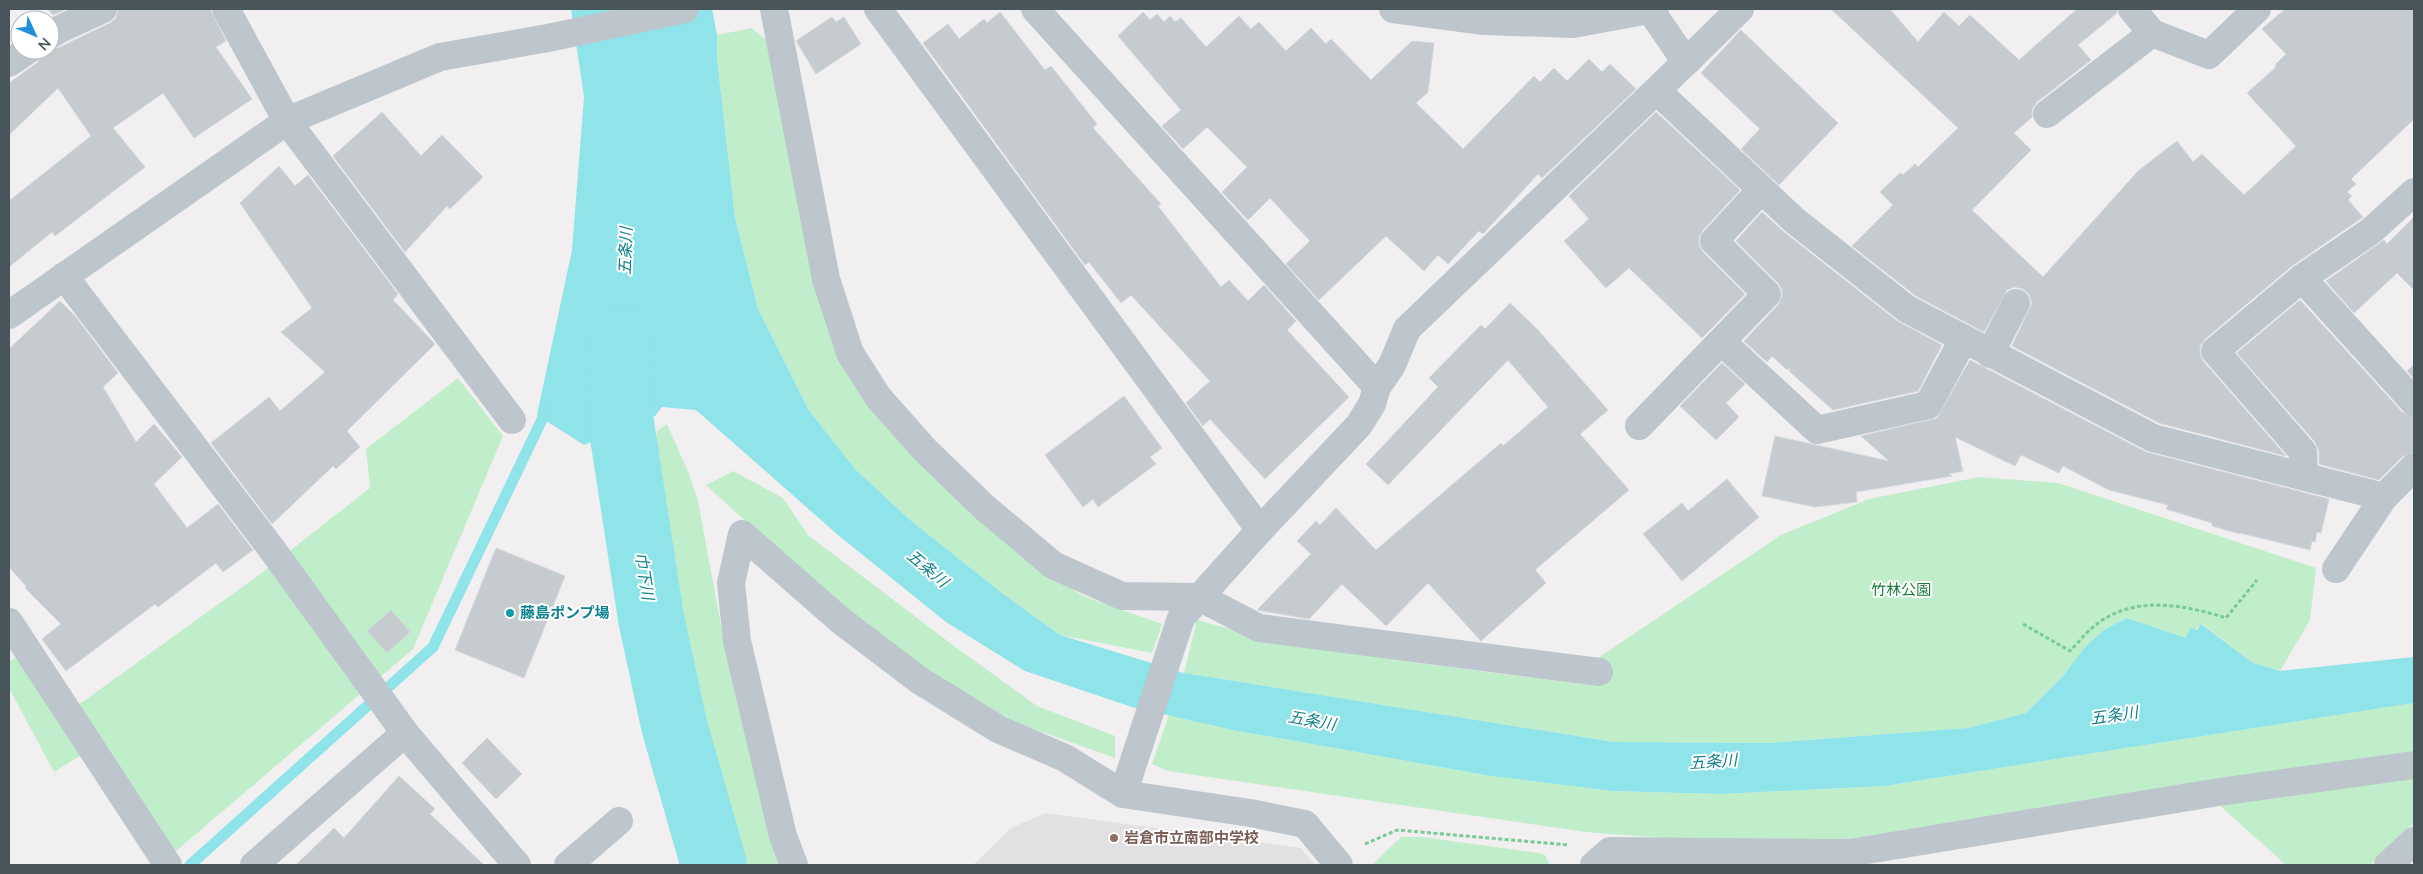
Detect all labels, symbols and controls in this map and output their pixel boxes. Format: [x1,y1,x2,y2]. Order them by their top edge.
north arrow [10,10,60,60]
text: N [35,35,55,54]
water label: 五条川 [614,225,635,275]
water label: 五条川 [904,545,954,592]
water label: 巾下川 [632,551,659,603]
park label: 竹林公園 [1871,580,1931,598]
place label: 藤島ポンプ場 [520,603,610,621]
marker: 藤島ポンプ場 [504,607,516,619]
water label: 五条川 [2089,701,2141,727]
water label: 五条川 [1287,706,1339,733]
water label: 五条川 [1688,749,1740,772]
place label: 岩倉市立南部中学校 [1124,828,1259,846]
marker: 岩倉市立南部中学校 [1108,832,1120,844]

